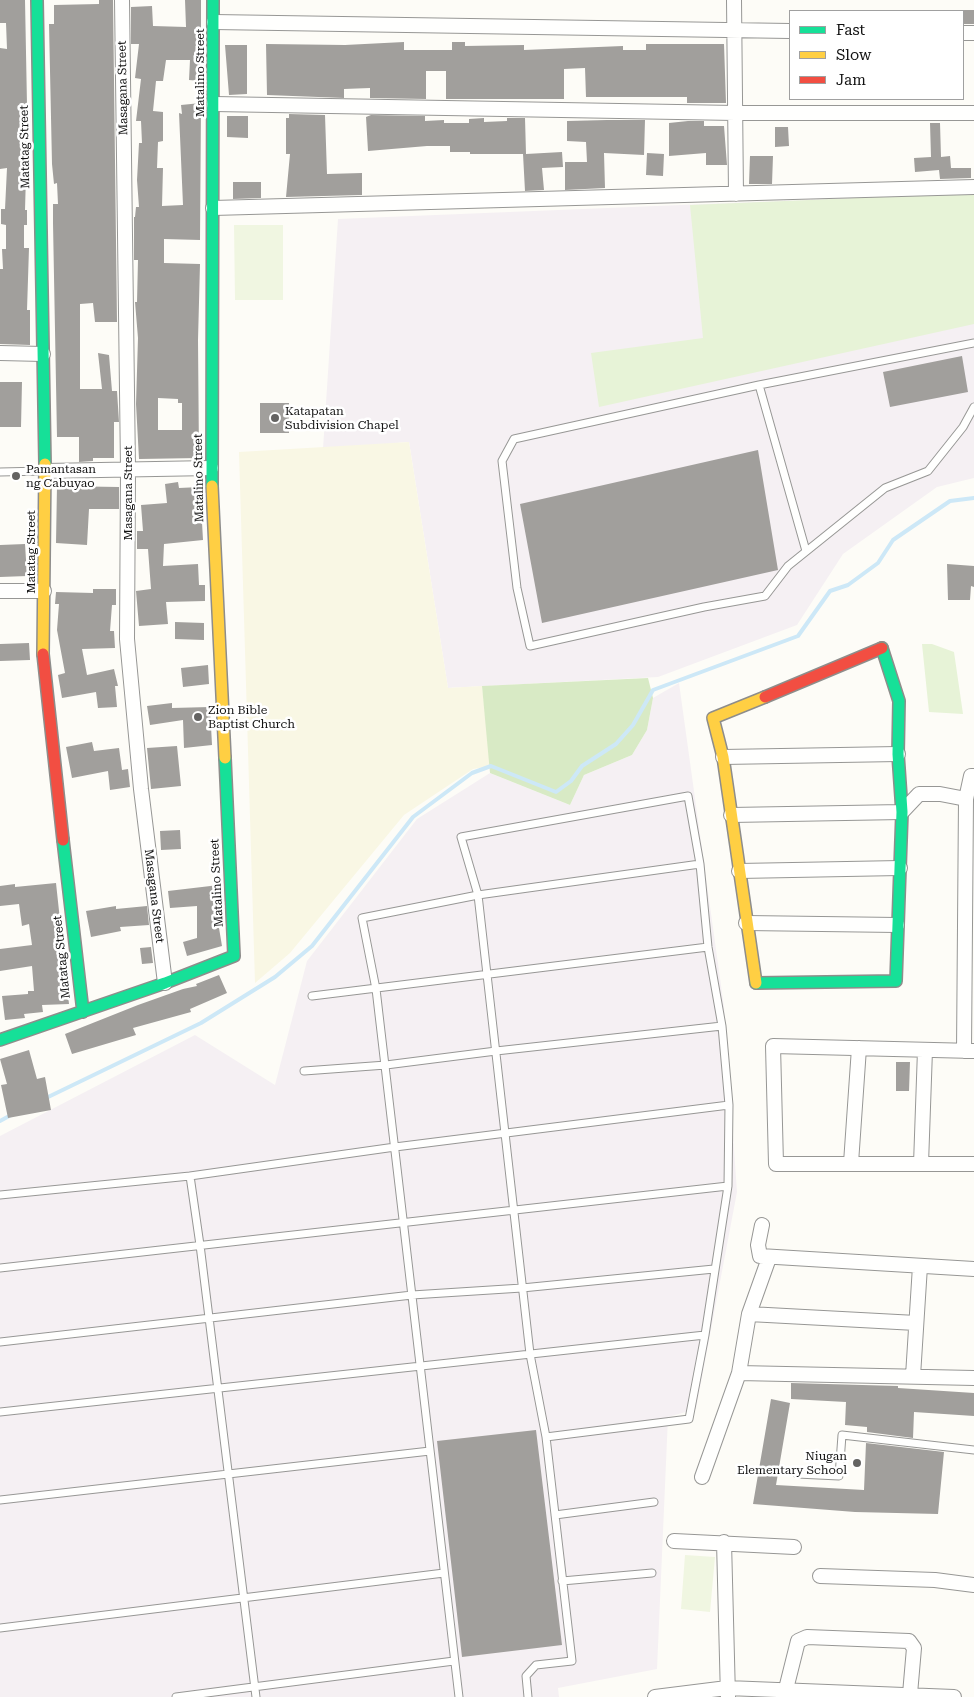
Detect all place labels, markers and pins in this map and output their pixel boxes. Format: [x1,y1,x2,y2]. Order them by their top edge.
place label: Katapatan Subdivision Chapel [285,404,399,432]
marker: Katapatan Subdivision Chapel [269,412,281,424]
place label: Pamantasan ng Cabuyao [26,462,96,490]
marker: Pamantasan ng Cabuyao [10,470,22,482]
place label: Zion Bible Baptist Church [208,703,295,731]
marker: Zion Bible Baptist Church [192,711,204,723]
place label: Niugan Elementary School [737,1449,847,1477]
marker: Niugan Elementary School [851,1457,863,1469]

